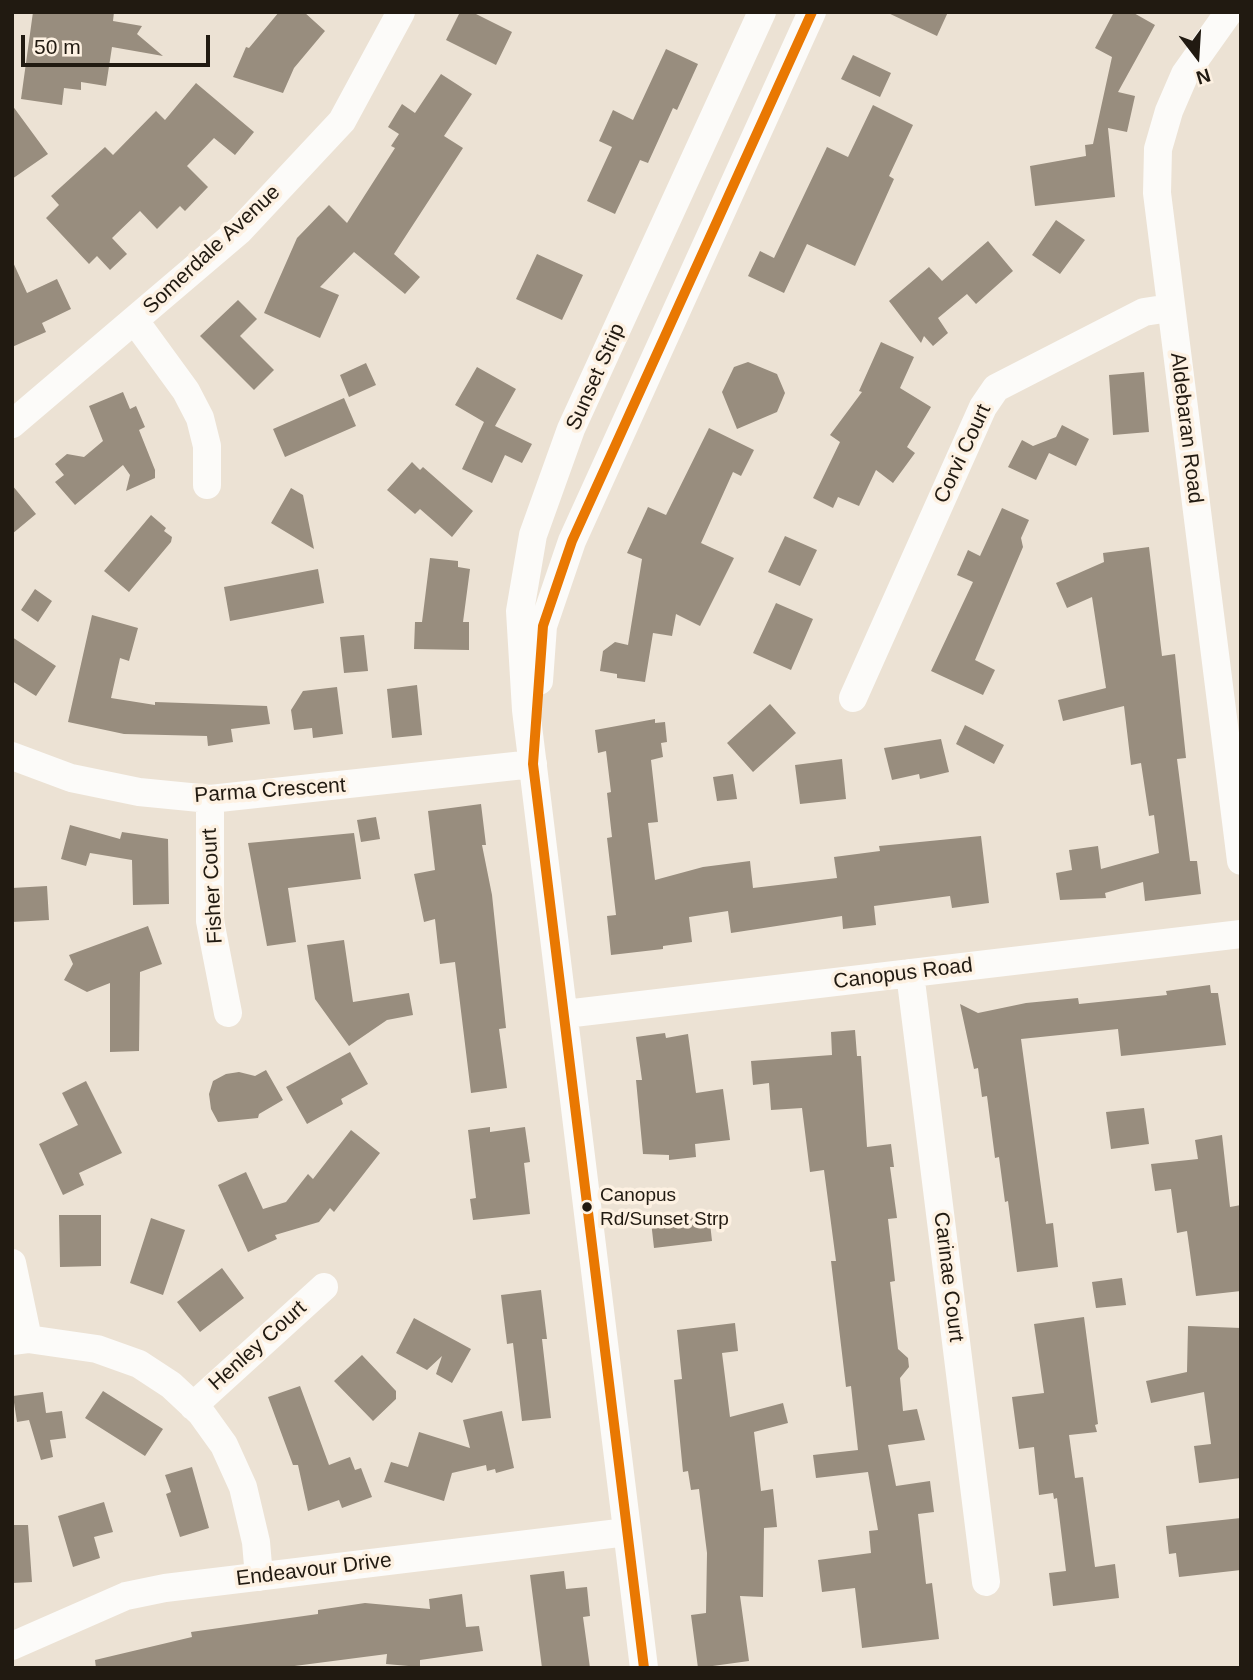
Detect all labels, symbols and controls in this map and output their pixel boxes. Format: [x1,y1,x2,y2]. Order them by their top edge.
scale bar [24,21,214,65]
north arrow [1162,21,1232,91]
text: 50 m [34,35,81,58]
text: N [1194,65,1213,89]
street label: Somerdale Avenue [138,180,286,320]
street label: Sunset Strip [561,320,631,434]
street label: Aldebaran Road [1164,351,1208,505]
street label: Corvi Court [929,401,997,507]
street label: Parma Crescent [193,773,347,809]
street label: Fisher Court [197,828,229,944]
street label: Canopus Road [832,953,974,995]
place label: Canopus Rd/Sunset Strp [600,1185,729,1229]
marker: Canopus Rd/Sunset Strp [580,1200,594,1214]
street label: Carinae Court [928,1211,968,1343]
street label: Henley Court [204,1296,312,1396]
street label: Endeavour Drive [235,1548,393,1592]

